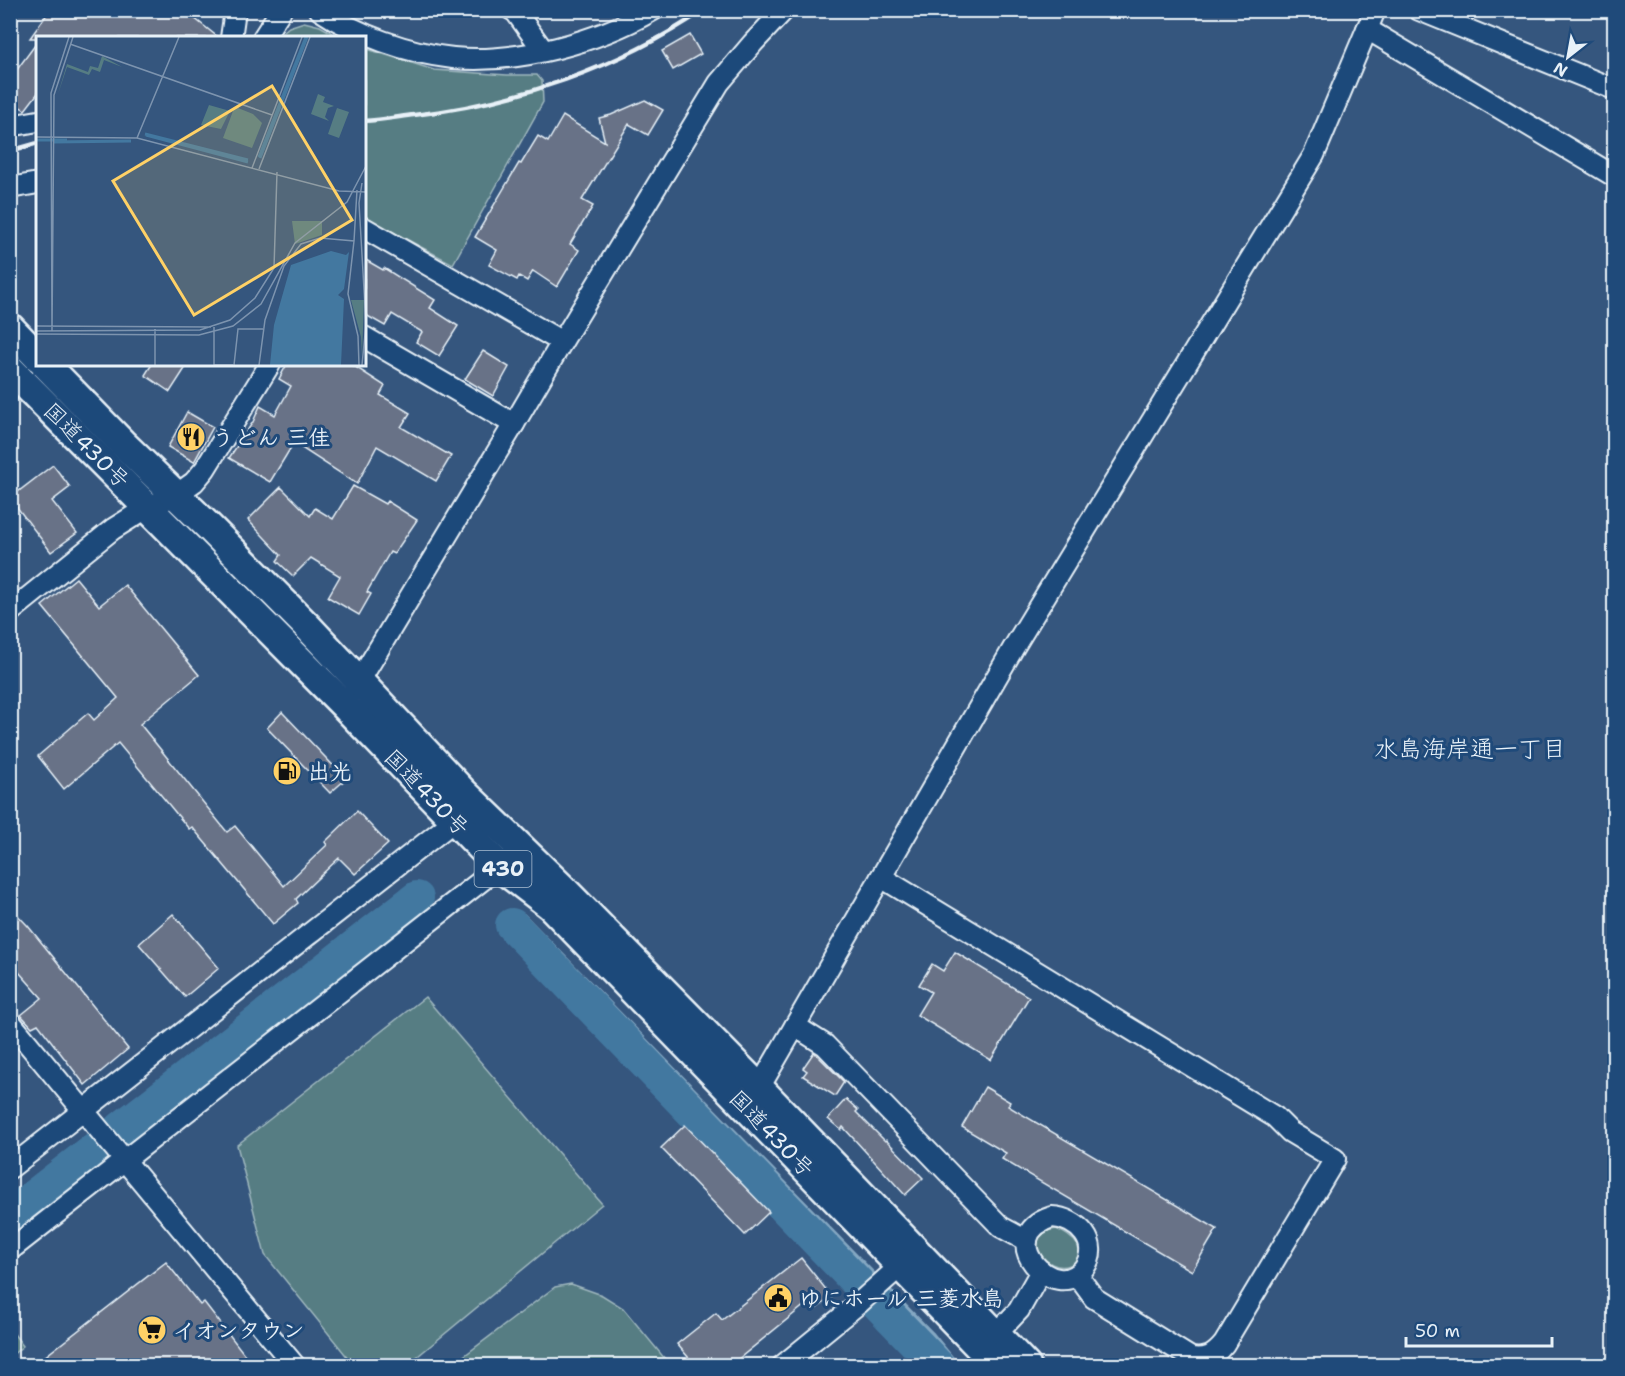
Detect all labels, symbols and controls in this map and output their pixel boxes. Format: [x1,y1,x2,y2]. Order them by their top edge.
north arrow [1538,27,1598,87]
inset map [36,36,366,366]
text: N [1550,57,1571,82]
street label: 国道430号 [37,396,136,495]
restaurant icon: うどん 三佳 [175,421,207,453]
place label: うどん 三佳 [212,423,330,452]
district label: 水島海岸通一丁目 [1374,733,1566,765]
street label: 国道430号 [378,743,475,842]
fuel station icon: 出光 [271,755,303,787]
place label: 出光 [308,757,352,786]
road number: 430 [474,851,532,887]
street label: 国道430号 [723,1084,820,1183]
public building icon: ゆにホール 三菱水島 [762,1282,794,1314]
place label: ゆにホール 三菱水島 [799,1284,1004,1313]
scale bar [1406,1310,1552,1348]
supermarket icon: イオンタウン [136,1314,168,1346]
place label: イオンタウン [173,1316,305,1345]
text: 50 m [1415,1319,1460,1343]

